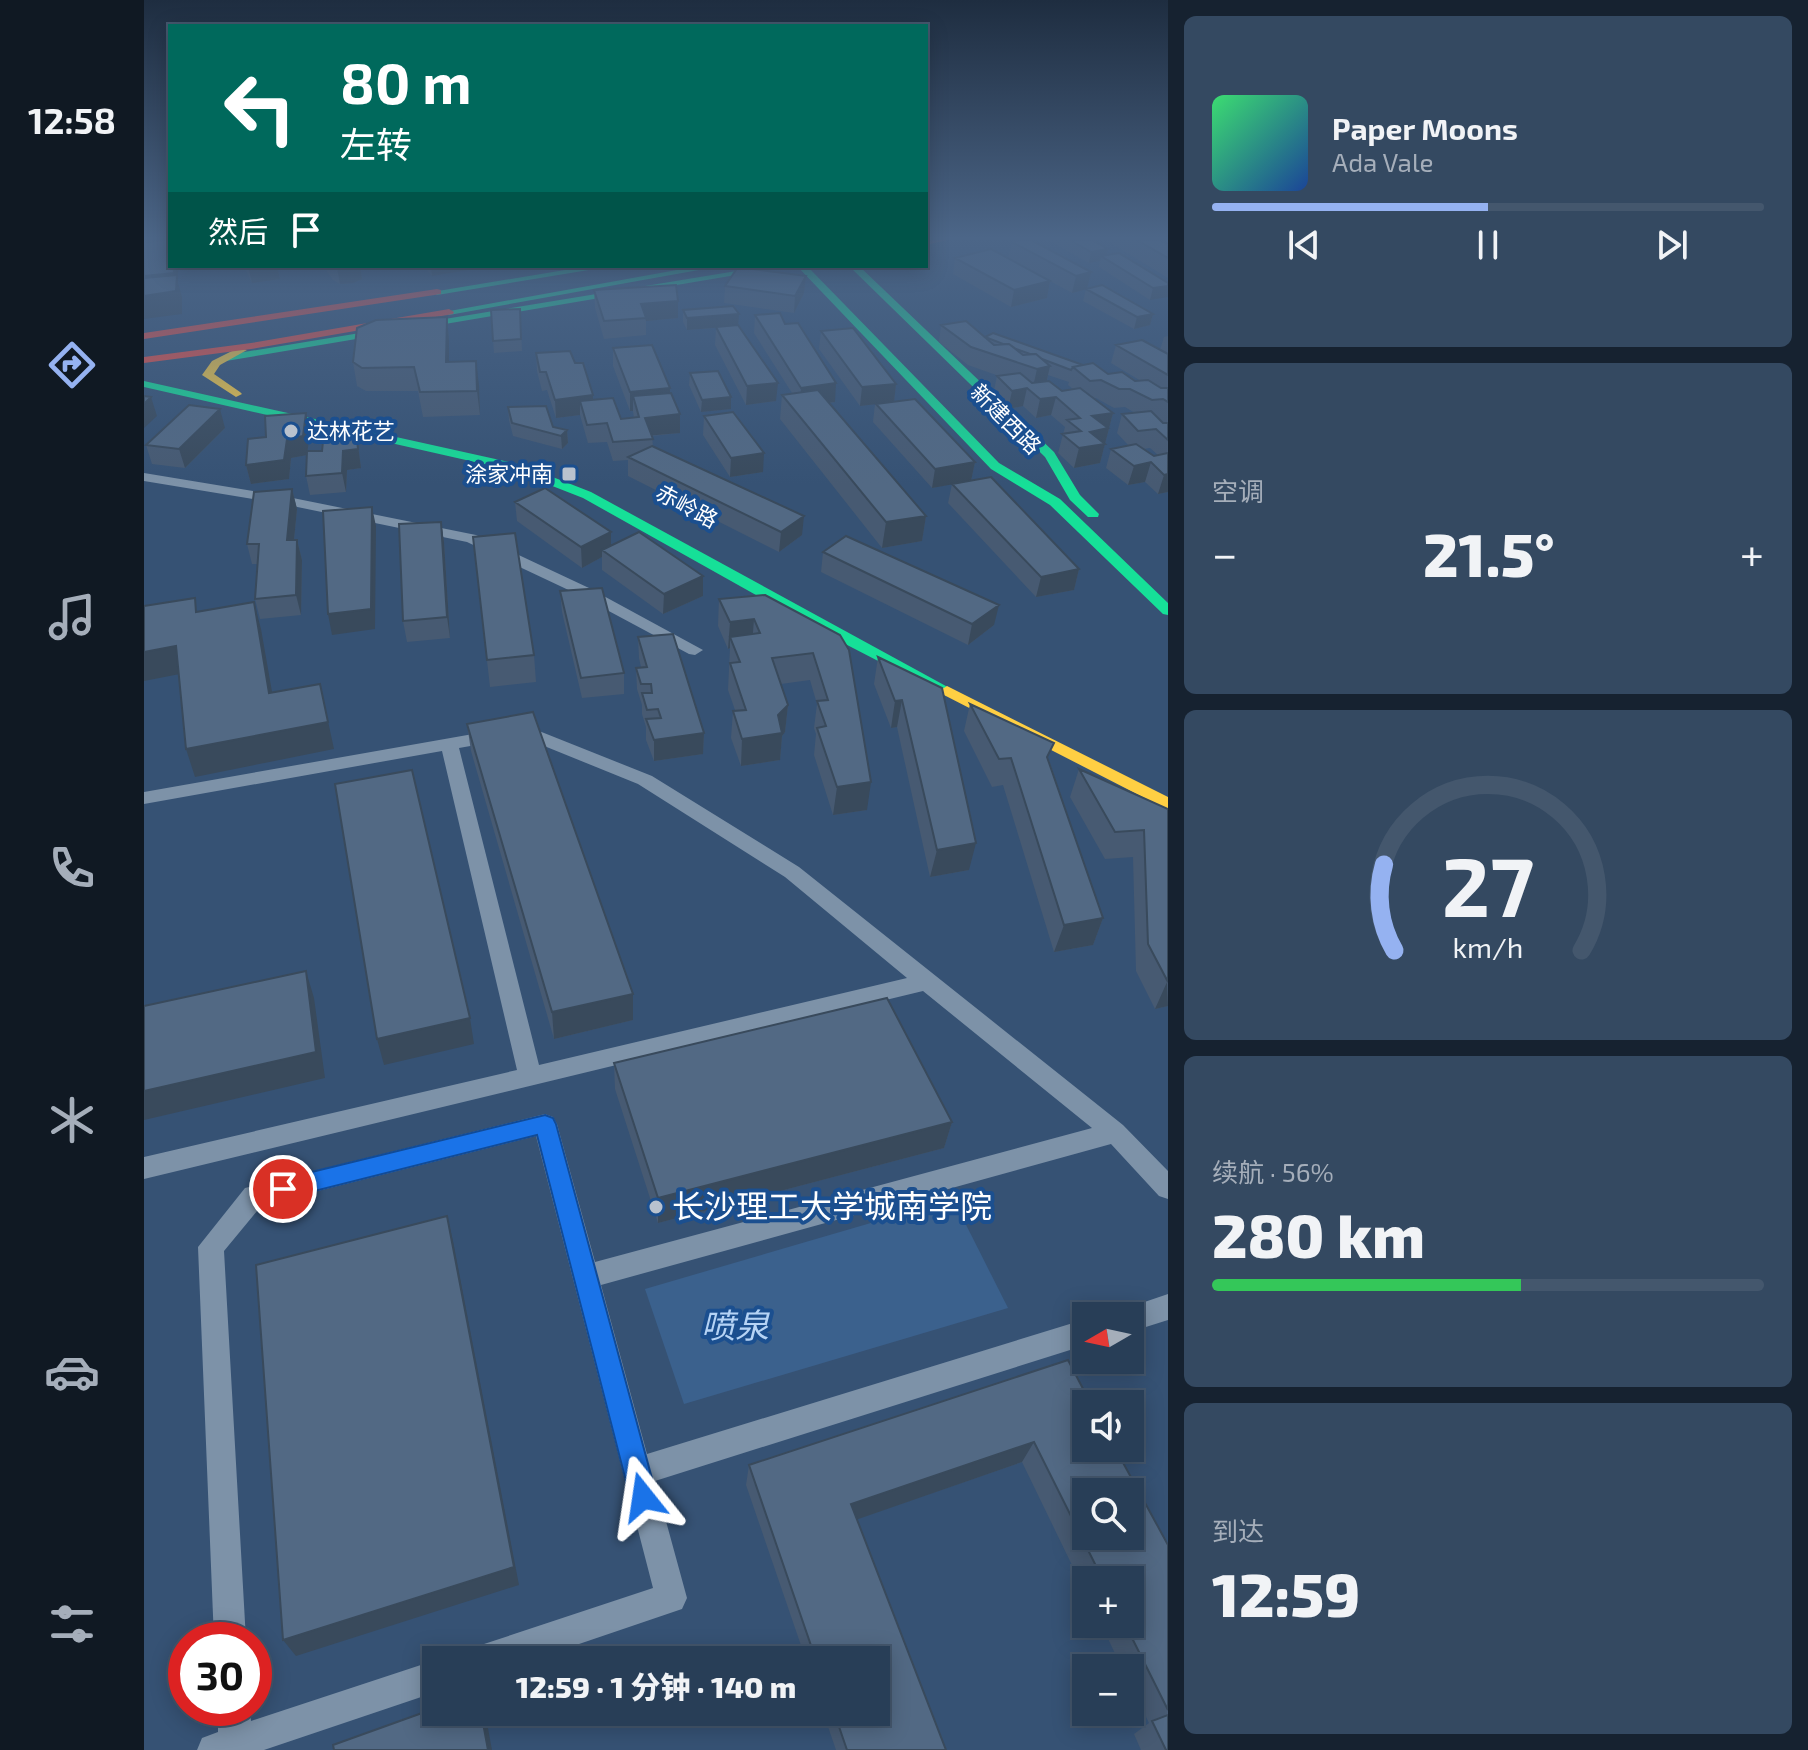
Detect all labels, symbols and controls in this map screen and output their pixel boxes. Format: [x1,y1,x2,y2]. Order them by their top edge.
text: 80 m [340,48,472,115]
icon: left [208,56,312,160]
text: 12:58 [28,98,116,141]
text: Paper Moons [1332,110,1518,146]
text: 左转 [340,122,412,165]
text: Ada Vale [1332,146,1434,177]
icon: arrive [284,208,328,252]
text: 然后 [208,213,268,249]
icon: previous [1282,223,1326,267]
icon: pause [1466,223,1510,267]
icon: next [1650,223,1694,267]
icon: directions [44,337,100,393]
street label: 新建西路 [966,378,1047,459]
place label: 达林花艺 [307,417,395,443]
marker: 达林花艺 [282,422,300,440]
place label: 涂家冲南 [465,460,553,486]
marker: 涂家冲南 [560,465,578,483]
text: 空调 [1212,475,1264,506]
street label: 赤岭路 [652,478,723,532]
text: 21.5° [1423,517,1554,589]
text: − [1212,526,1238,579]
text: + [1740,526,1764,579]
icon: music [44,589,100,645]
text: 27 [1442,834,1534,934]
icon: phone [44,840,100,896]
text: km/h [1453,929,1523,964]
icon: climate [44,1092,100,1148]
pin [249,1155,317,1223]
text: 续航 · 56% [1212,1156,1334,1187]
icon: arrive [261,1167,305,1211]
place label: 长沙理工大学城南学院 [672,1186,992,1224]
marker: 长沙理工大学城南学院 [647,1198,665,1216]
text: 280 km [1212,1198,1425,1270]
north arrow [1072,1302,1144,1374]
map controls [1072,1302,1144,1726]
water label: 喷泉 [701,1304,770,1345]
icon: car [44,1344,100,1400]
button: sound [1072,1390,1144,1462]
position arrow [601,1455,685,1539]
button: search [1072,1478,1144,1550]
text: 到达 [1212,1515,1264,1546]
text: 12:59 [1212,1557,1360,1629]
button: + [1072,1566,1144,1638]
icon: filters [44,1596,100,1652]
speed limit sign: 30 [168,1622,272,1726]
button: − [1072,1654,1144,1726]
text: 12:59 · 1 分钟 · 140 m [516,1668,796,1704]

